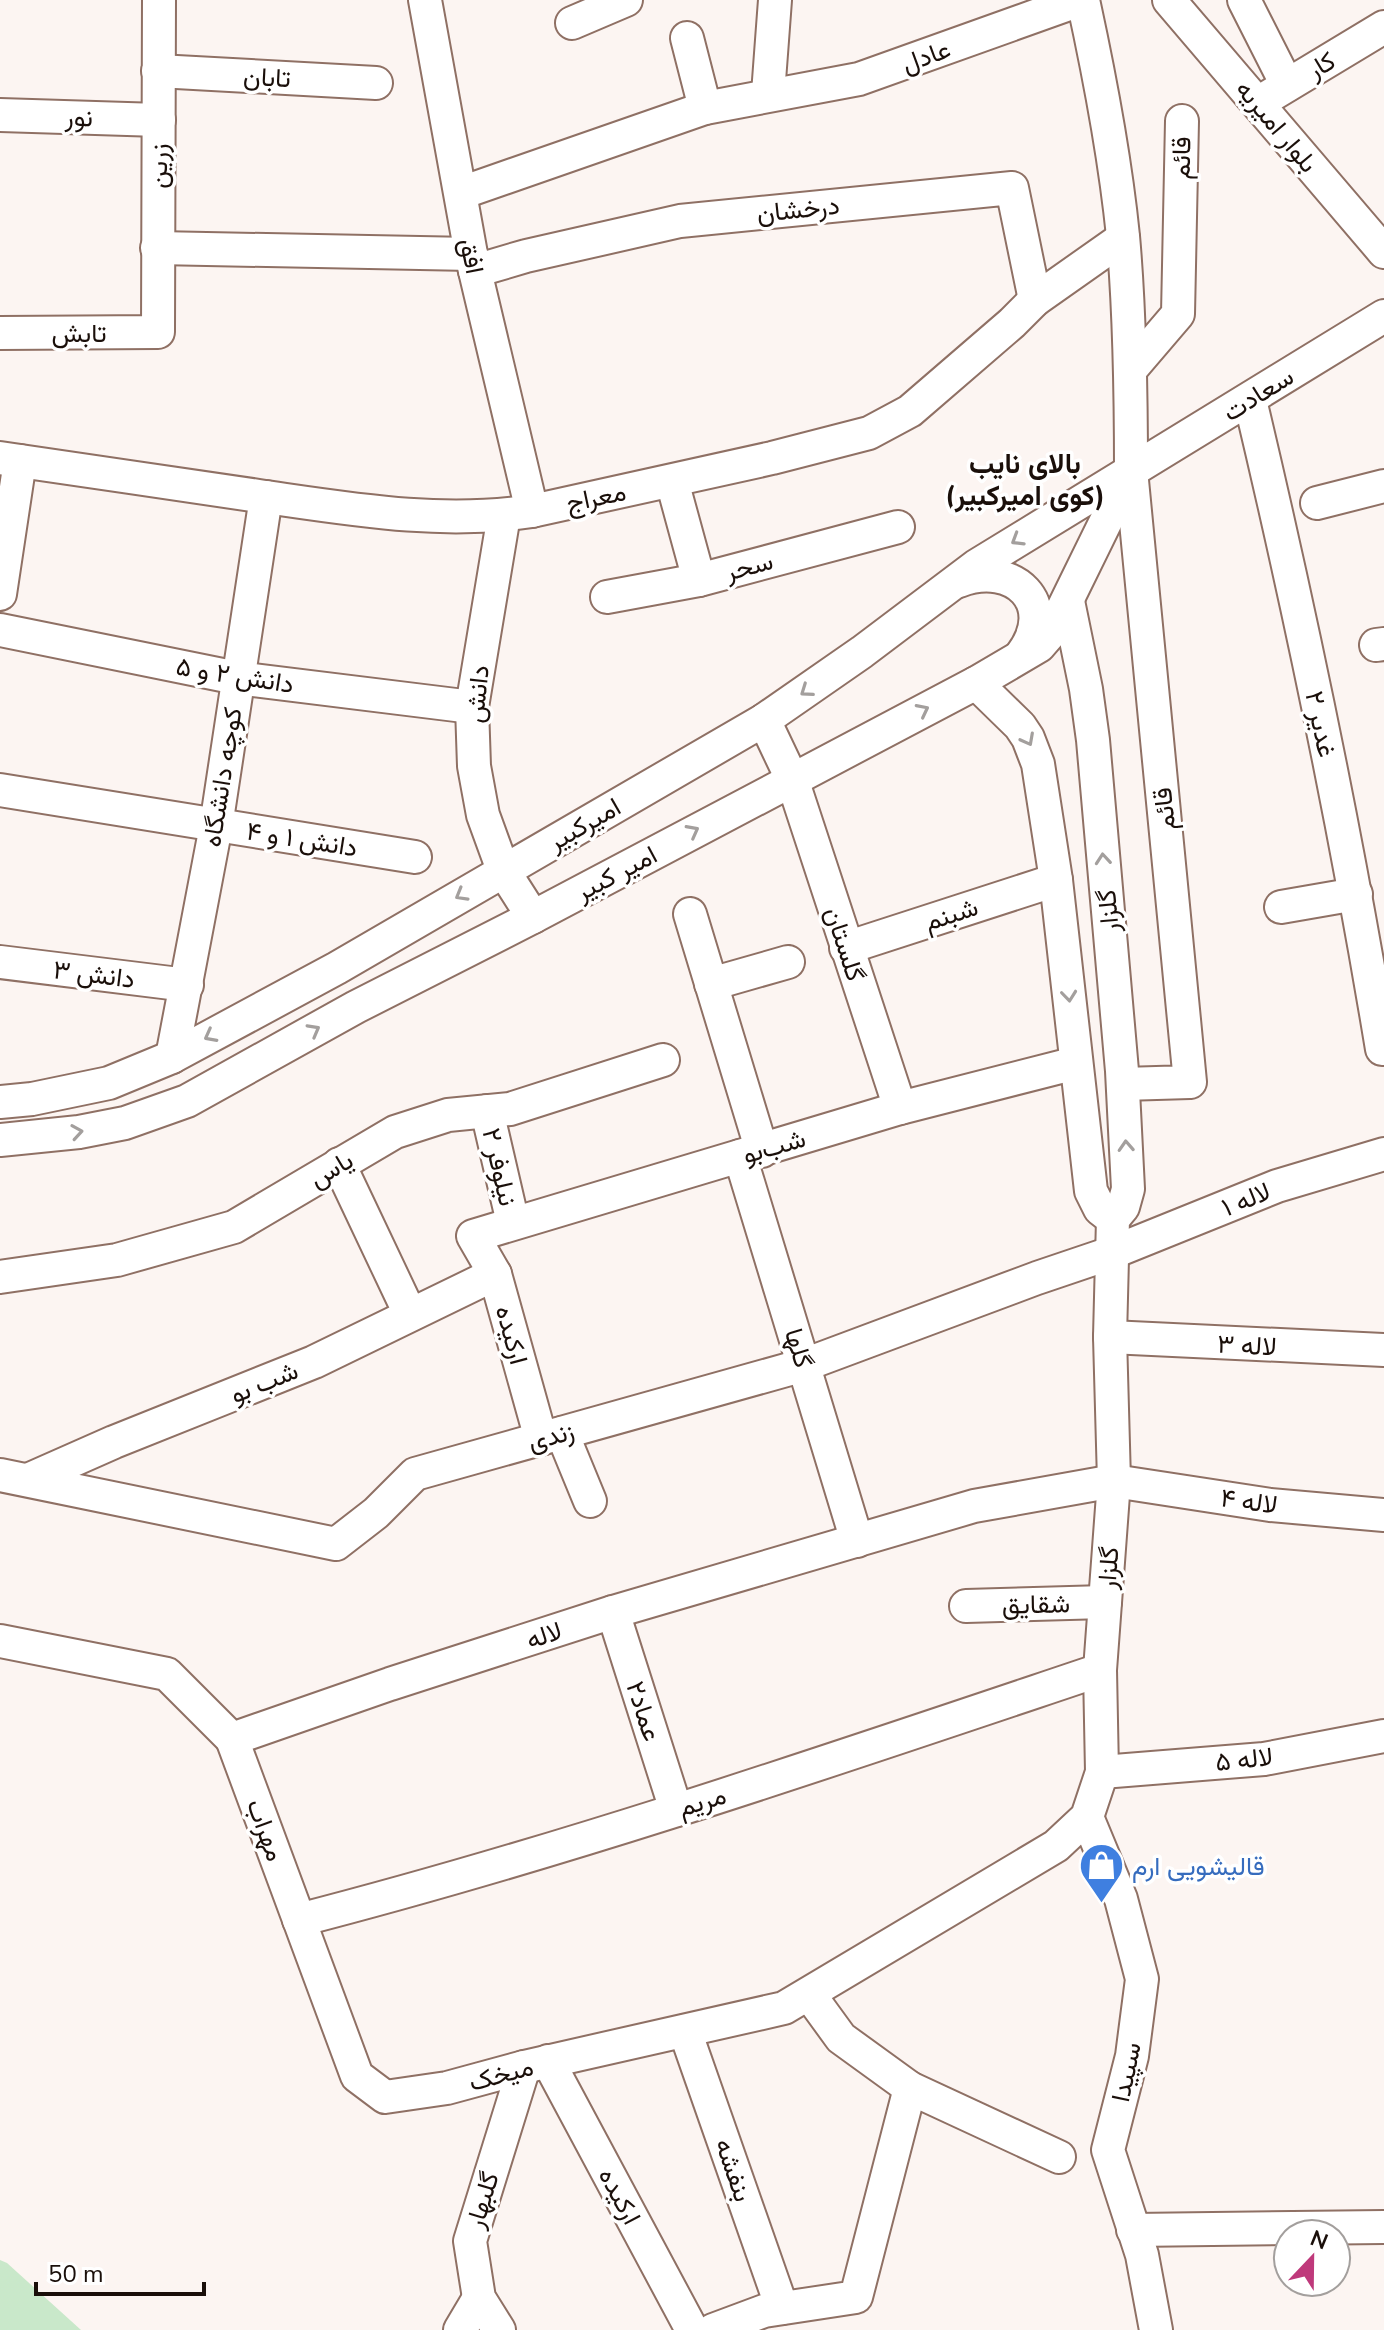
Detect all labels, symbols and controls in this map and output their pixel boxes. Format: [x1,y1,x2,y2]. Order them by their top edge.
street label: عادل [897,32,955,81]
street label: کار [1300,43,1342,88]
street label: تابان [242,59,292,96]
street label: بلوار امیریه [1228,73,1326,180]
street label: نور [63,99,94,135]
street label: قائم [1164,136,1199,180]
street label: زرین [141,143,176,189]
street label: درخشان [755,188,841,231]
street label: افق [451,235,492,277]
street label: تابش [51,316,107,351]
street label: سعادت [1216,359,1300,430]
district label: بالای نایب (کوی امیرکبیر) [945,445,1105,515]
street label: معراج [563,474,629,521]
one-way arrow [1011,531,1026,546]
street label: سحر [720,543,777,590]
street label: دانش ۲ و ۵ [174,649,296,702]
street label: دانش [457,663,498,725]
one-way arrow [800,681,814,696]
street label: غدیر ۲ [1296,688,1345,760]
street label: کوچه دانشگاه [194,705,251,849]
one-way arrow [915,705,930,720]
one-way arrow [1018,732,1034,746]
street label: قائم [1145,786,1184,832]
street label: امیرکبیر [541,790,627,860]
street label: دانش ۱ و ۴ [244,813,360,866]
one-way arrow [685,826,700,841]
street label: امیر کبیر [568,837,663,910]
one-way arrow [1095,852,1112,865]
one-way arrow [455,885,470,901]
street label: گلزار [1089,888,1128,935]
street label: شبنم [920,889,983,940]
street label: گلستان [816,903,873,986]
street label: دانش ۳ [51,952,137,997]
one-way arrow [1060,990,1077,1003]
one-way arrow [306,1024,320,1040]
one-way arrow [204,1027,219,1042]
street label: شب‌بو [739,1121,810,1172]
one-way arrow [71,1124,84,1141]
street label: نیلوفر ۲ [474,1125,525,1209]
one-way arrow [1118,1139,1135,1152]
street label: یاس [303,1143,360,1196]
street label: لاله ۱ [1216,1174,1276,1225]
street label: ارکیده [487,1302,536,1368]
street label: گلها [776,1324,821,1372]
street label: لاله ۳ [1216,1326,1278,1365]
street label: شب بو [225,1353,303,1412]
street label: زندی [524,1414,578,1459]
street label: لاله ۴ [1218,1480,1280,1523]
street label: گلزار [1089,1545,1127,1592]
street label: شقایق [1002,1586,1071,1623]
street label: لاله [522,1613,567,1658]
street label: عماد۲ [617,1677,670,1746]
street label: لاله ۵ [1213,1739,1275,1780]
street label: مریم [674,1778,730,1825]
street label: مهراب [238,1794,293,1866]
shop icon: قالیشویی ارم [1077,1842,1125,1905]
place label: قالیشویی ارم [1132,1849,1265,1884]
street label: سپیدا [1103,2039,1150,2105]
street label: میخک [465,2049,537,2100]
street label: بنفشه [706,2134,761,2206]
street label: ارکیده [590,2162,649,2231]
street label: گلبهار [457,2168,508,2234]
north arrow [1272,2218,1352,2298]
text: N [1306,2223,1332,2257]
scale bar [36,2246,204,2296]
text: 50 m [48,2258,104,2290]

